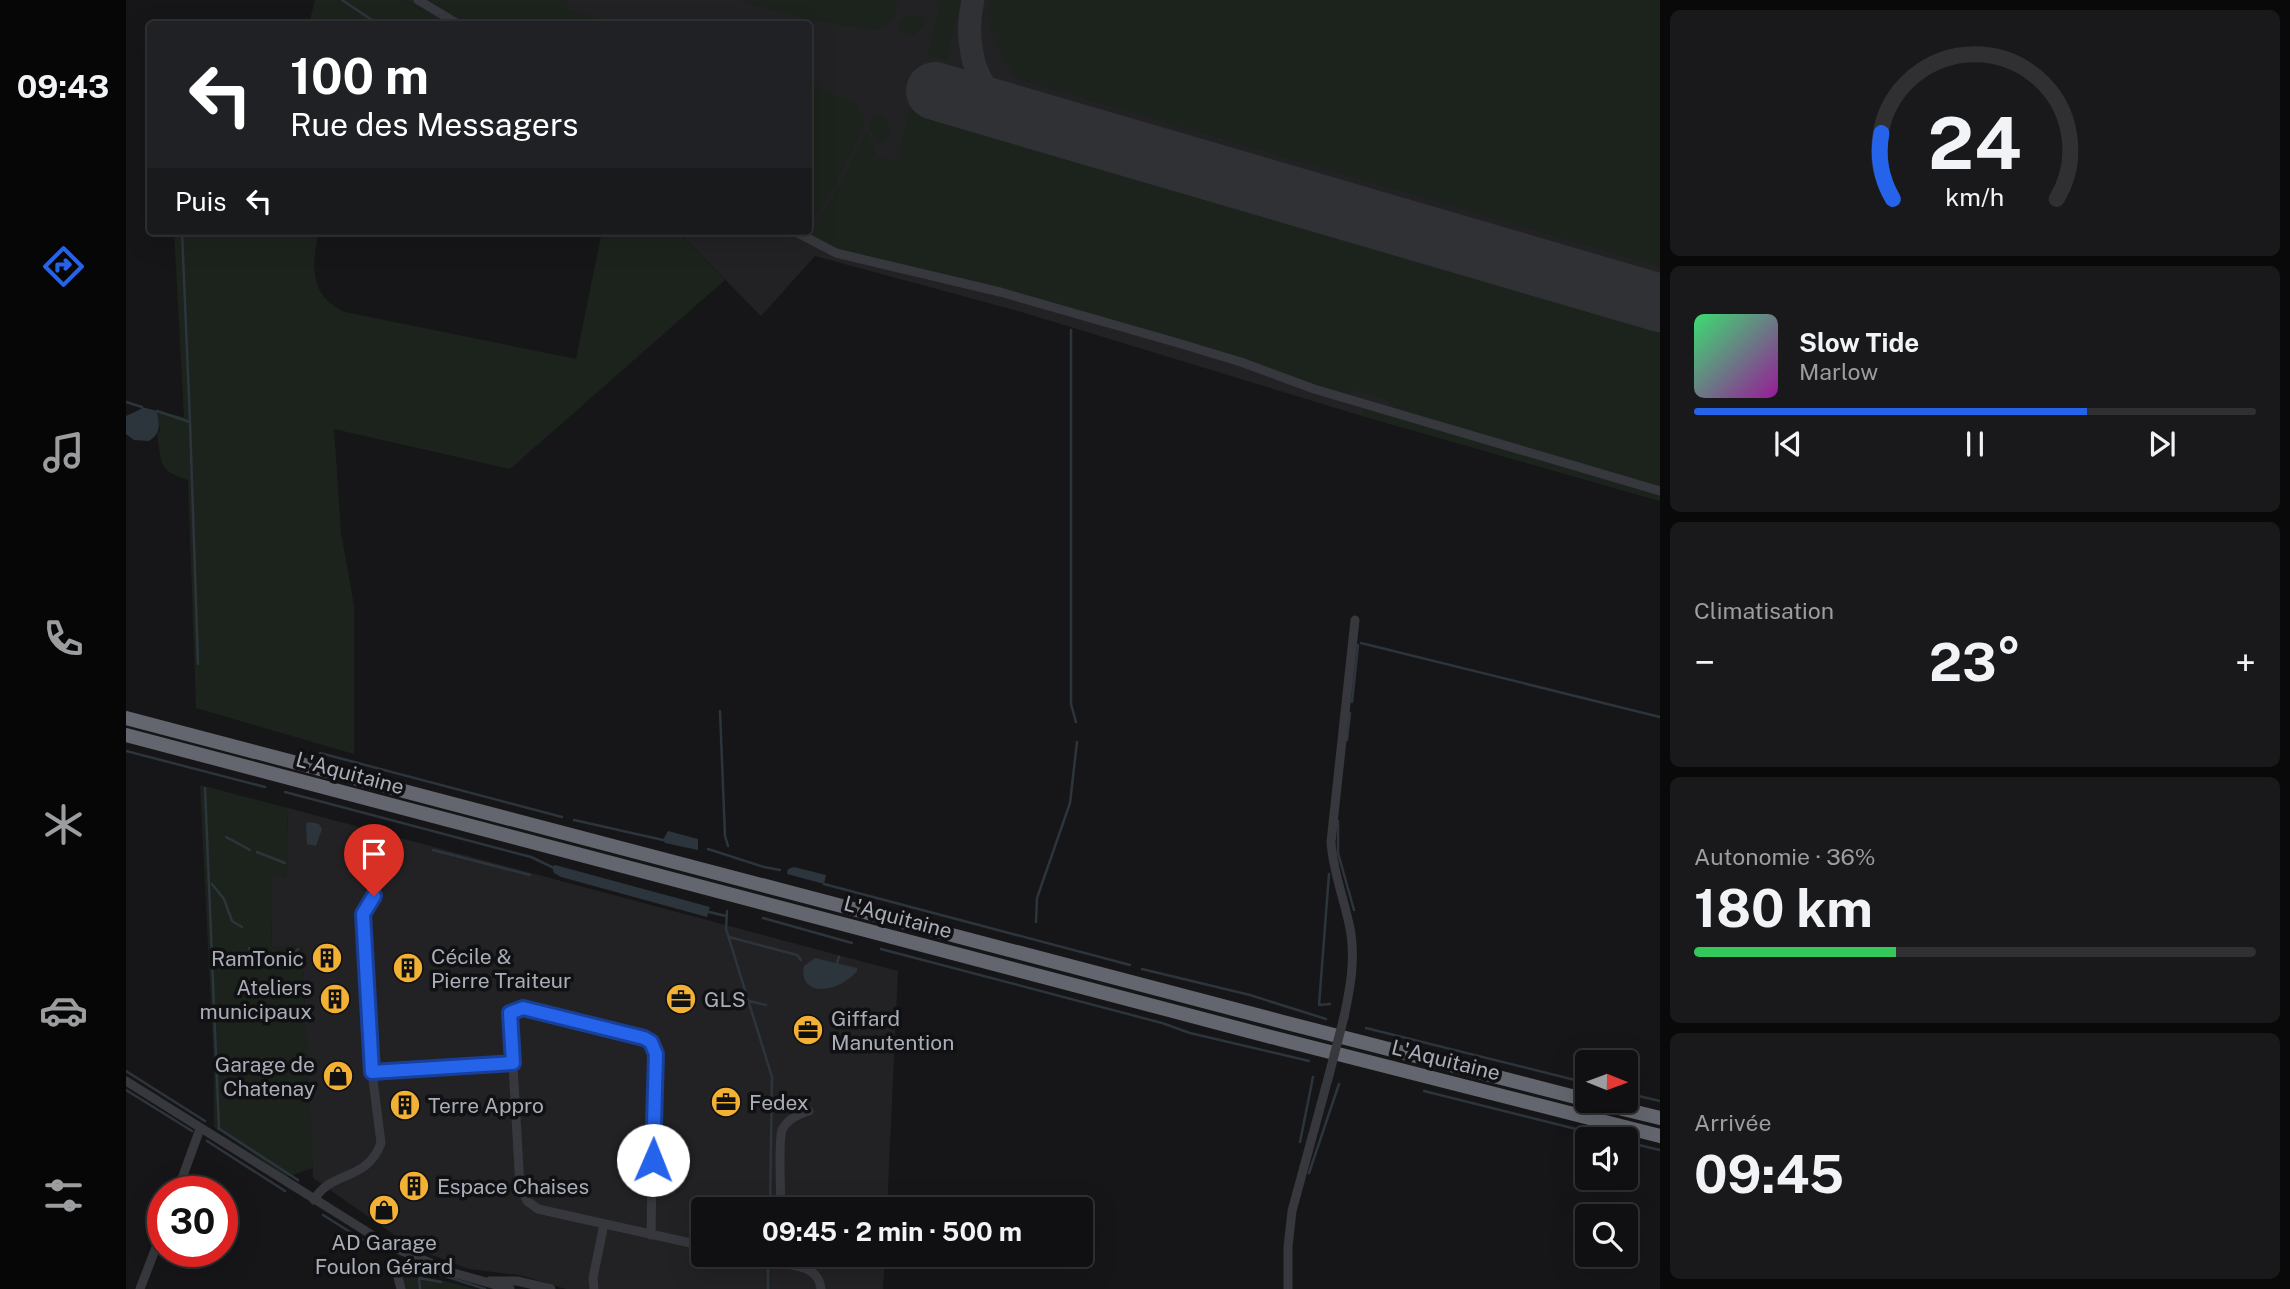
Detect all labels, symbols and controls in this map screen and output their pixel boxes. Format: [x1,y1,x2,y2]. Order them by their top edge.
text: 100 m [290,47,429,105]
icon: left [175,49,266,140]
text: 09:43 [17,68,109,105]
text: 24 [1928,100,2022,185]
text: Rue des Messagers [290,106,579,143]
icon: left [240,182,278,220]
text: km/h [1946,182,2004,212]
text: Puis [175,186,226,217]
icon: directions [39,242,88,291]
text: Slow Tide [1799,327,1919,358]
text: Marlow [1799,358,1878,385]
icon: previous [1769,425,1807,463]
icon: pause [1956,425,1994,463]
icon: next [2143,425,2181,463]
icon: music [39,428,88,477]
text: Climatisation [1694,597,1834,624]
icon: phone [39,614,88,663]
text: 23° [1929,632,2021,693]
text: − [1694,640,1715,685]
text: + [2235,640,2256,685]
street label: L'Aquitaine [293,747,407,799]
icon: climate [39,800,88,849]
pin [344,824,404,896]
icon: arrive [355,835,393,873]
text: Autonomie · 36% [1694,843,1876,870]
text: 180 km [1694,878,1873,939]
street label: L'Aquitaine [841,891,955,943]
building icon: RamTonic [310,941,344,975]
place label: Cécile & Pierre Traiteur [431,944,571,993]
place label: RamTonic [211,946,304,971]
building icon: Cécile & Pierre Traiteur [391,951,425,985]
place label: Ateliers municipaux [200,975,312,1024]
building icon: Ateliers municipaux [318,982,352,1016]
office icon: GLS [664,982,698,1016]
icon: car [39,986,88,1035]
place label: GLS [704,987,746,1012]
place label: Giffard Manutention [831,1006,954,1055]
office icon: Giffard Manutention [791,1013,825,1047]
street label: L'Aquitaine [1389,1034,1503,1086]
north arrow [1575,1050,1638,1113]
map controls [1575,1050,1638,1267]
place label: Garage de Chatenay [215,1052,315,1101]
shop icon: Garage de Chatenay [321,1059,355,1093]
office icon: Fedex [709,1085,743,1119]
building icon: Terre Appro [388,1088,422,1122]
place label: Fedex [749,1090,809,1115]
place label: Terre Appro [428,1093,544,1118]
text: Arrivée [1694,1109,1771,1136]
position arrow [616,1123,690,1197]
button: sound [1575,1127,1638,1190]
text: 09:45 [1694,1144,1844,1205]
building icon: Espace Chaises [397,1169,431,1203]
icon: filters [39,1171,88,1220]
place label: Espace Chaises [437,1174,589,1199]
speed limit sign: 30 [147,1176,238,1267]
shop icon: AD Garage Foulon Gérard [367,1193,401,1227]
button: search [1575,1204,1638,1267]
text: 09:45 · 2 min · 500 m [762,1216,1022,1247]
place label: AD Garage Foulon Gérard [315,1230,453,1279]

